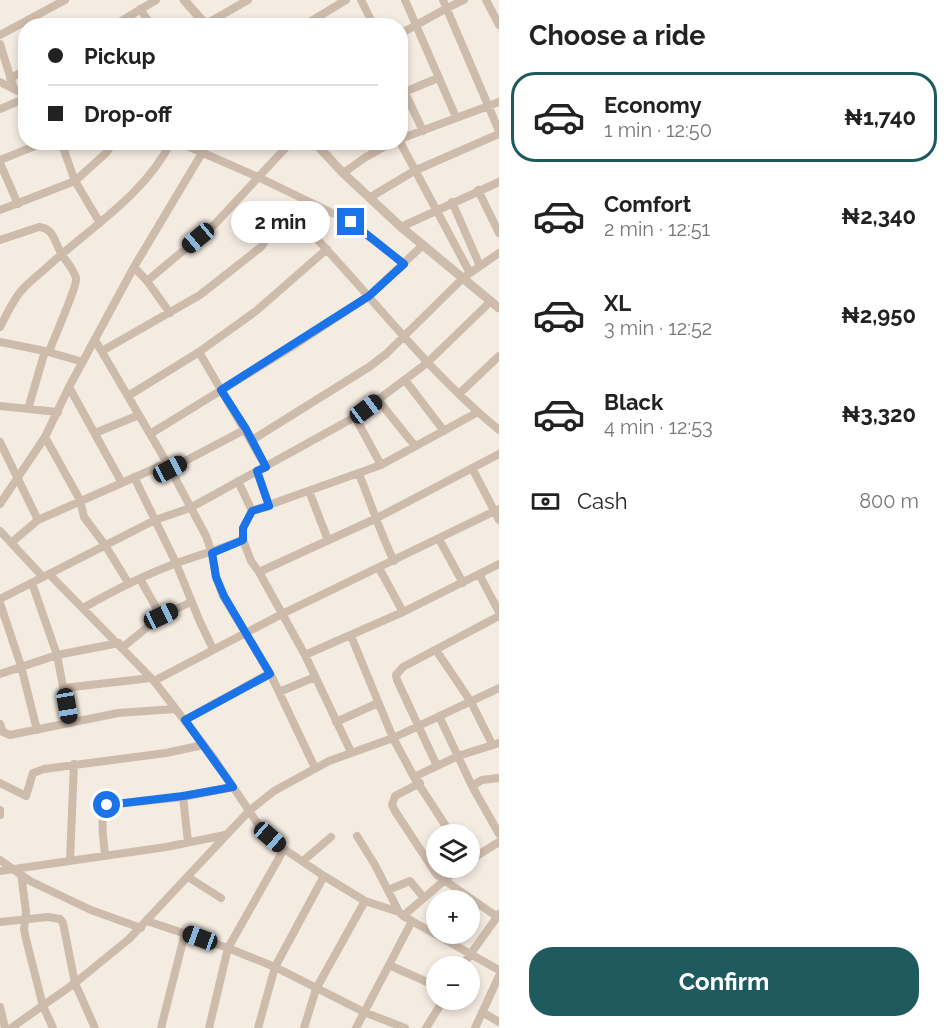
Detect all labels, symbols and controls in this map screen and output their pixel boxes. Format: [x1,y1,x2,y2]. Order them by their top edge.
text: Choose a ride [529,20,705,51]
text: Pickup [84,43,156,69]
icon: car [532,90,586,144]
text: Economy [604,92,702,118]
text: Drop-off [84,101,172,127]
text: ₦1,740 [844,104,916,130]
text: 1 min · 12:50 [604,118,712,142]
icon: car [532,189,586,243]
text: Comfort [604,191,691,217]
callout: 2 min [231,201,330,243]
text: ₦2,340 [841,203,916,229]
route end [337,208,364,235]
text: 2 min [255,210,306,234]
text: 2 min · 12:51 [604,217,710,241]
car [178,220,218,256]
icon: car [532,288,586,342]
text: XL [604,290,631,316]
text: ₦2,950 [841,302,916,328]
text: 3 min · 12:52 [604,316,712,340]
icon: car [532,387,586,441]
text: Black [604,389,663,415]
car [346,391,386,427]
text: ₦3,320 [841,401,916,427]
text: 4 min · 12:53 [604,415,713,439]
car [150,453,190,485]
icon: cash [529,485,562,518]
text: Cash [577,488,628,514]
text: 800 m [859,489,919,513]
car [141,600,181,632]
car [55,687,79,725]
route start [93,791,120,818]
car [251,818,289,856]
map controls [426,824,480,1010]
button: layers [426,824,480,878]
button: + [426,890,480,944]
car [180,923,220,953]
button: Confirm [529,947,919,1016]
button: − [426,956,480,1010]

